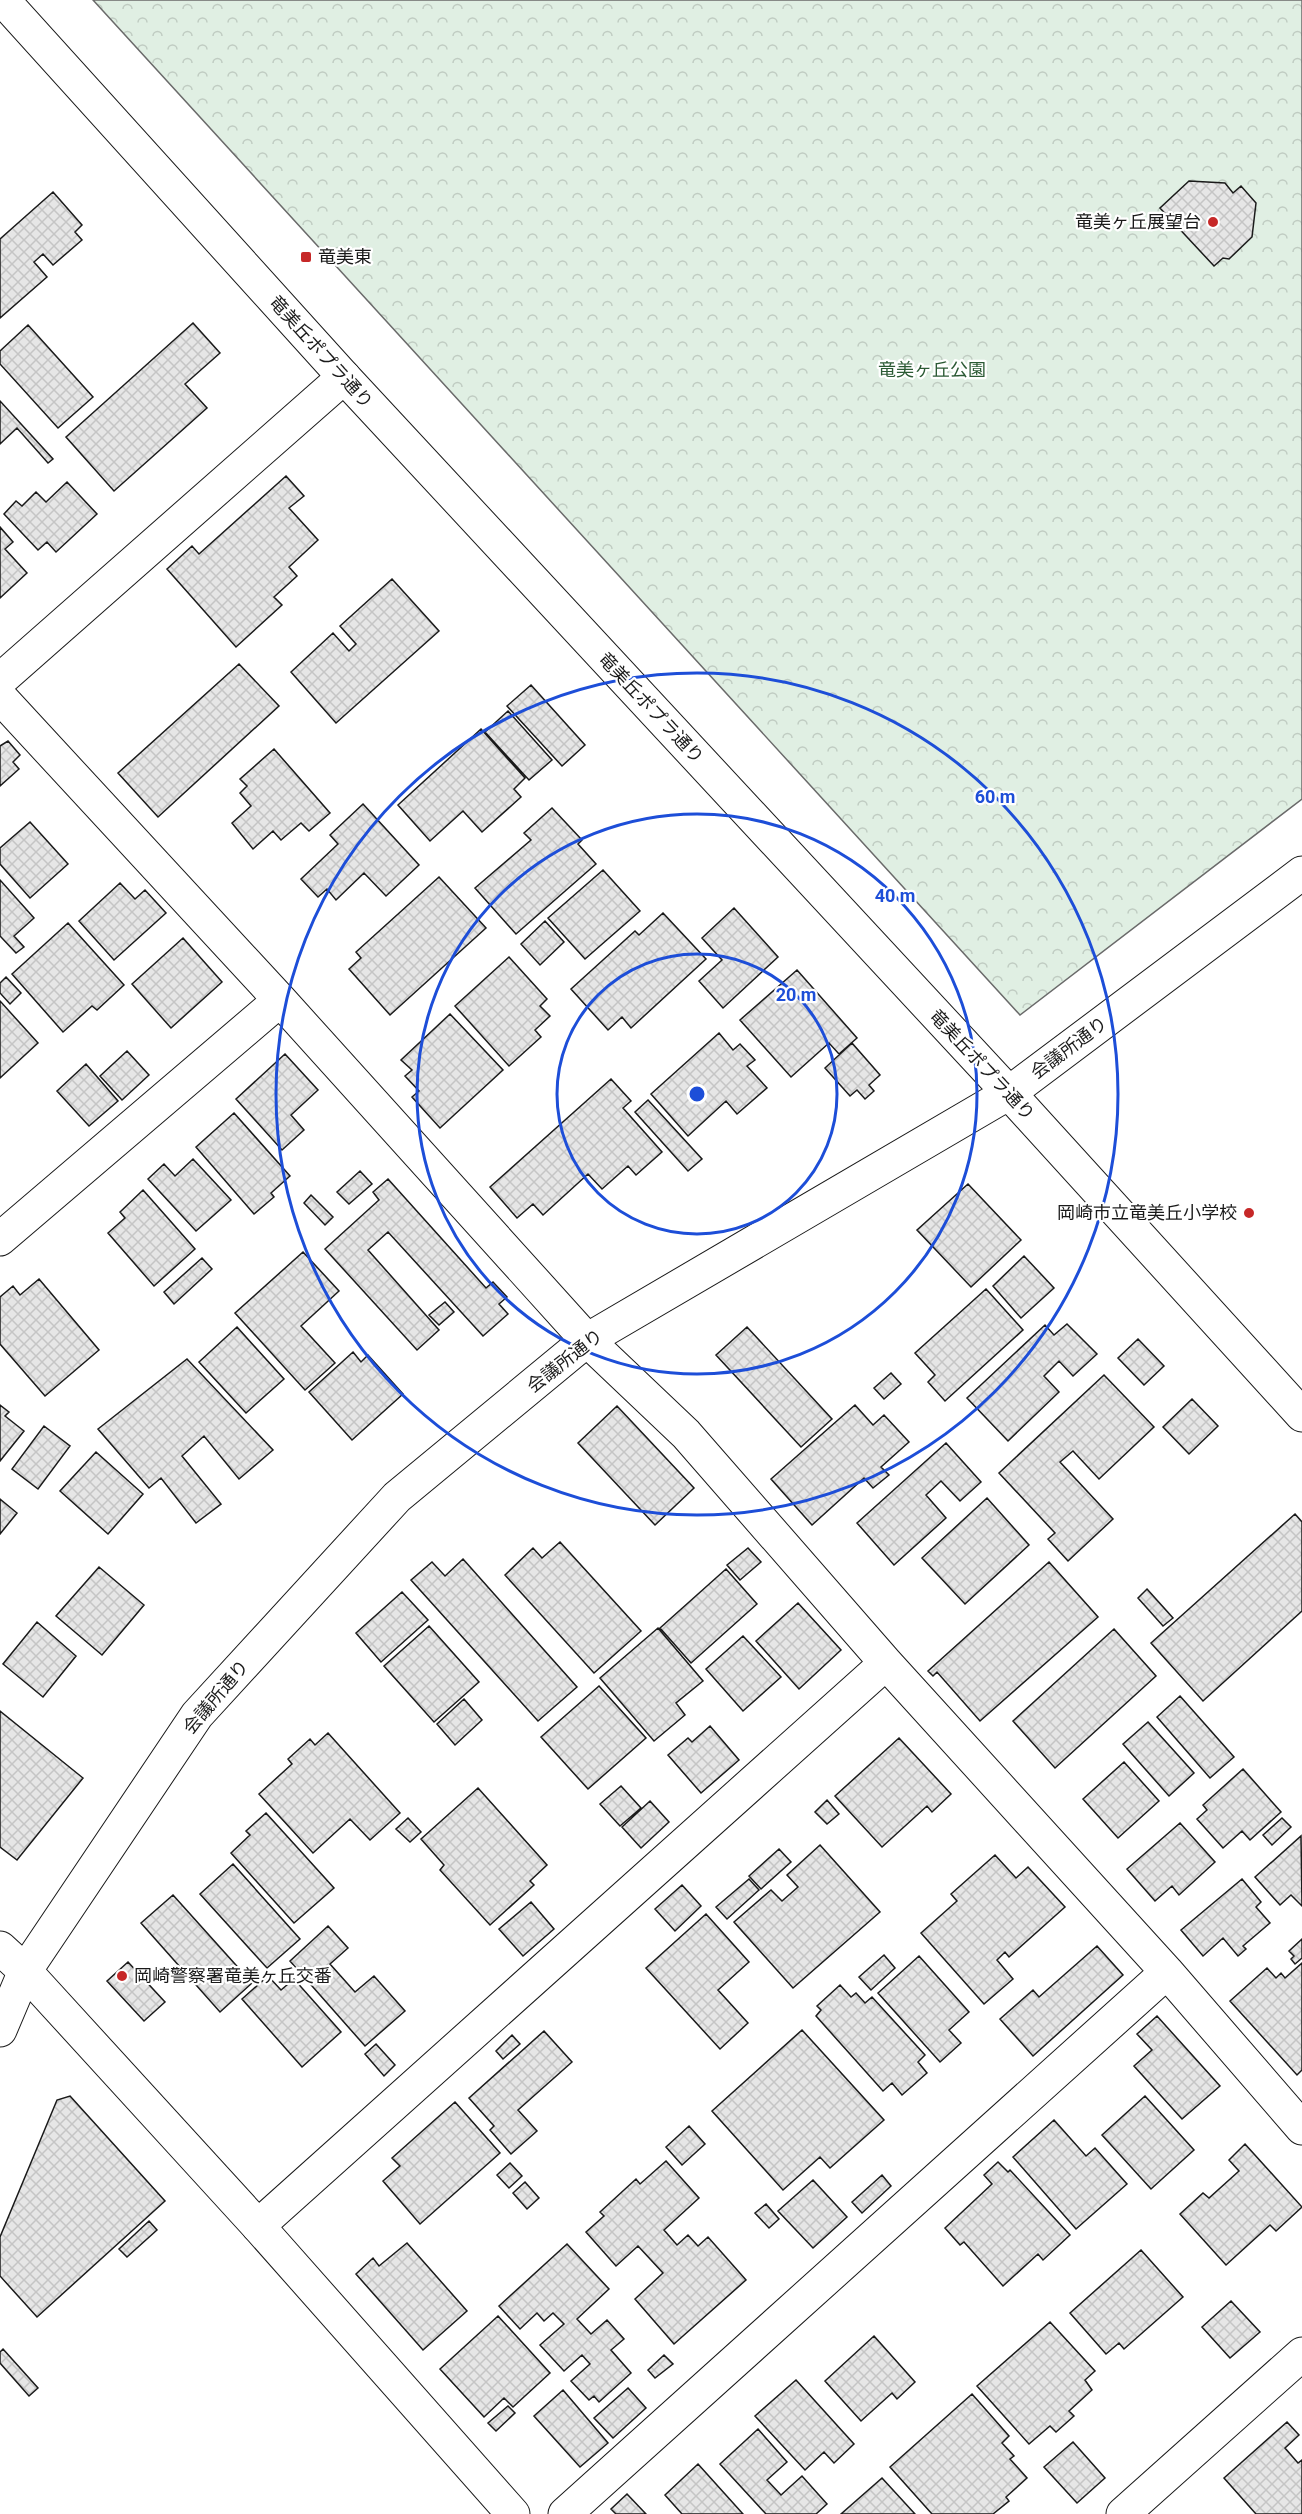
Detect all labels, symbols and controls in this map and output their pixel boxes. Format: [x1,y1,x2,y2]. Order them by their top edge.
place label: 竜美ヶ丘展望台 [1075,211,1201,232]
marker: 竜美ヶ丘展望台 [1206,215,1220,229]
place label: 竜美東 [318,246,372,267]
marker: 竜美東 [299,250,313,264]
street label: 竜美丘ポプラ通り [265,291,377,412]
park label: 竜美ヶ丘公園 [878,359,986,380]
street label: 竜美丘ポプラ通り [595,648,708,767]
text: 60 m [975,786,1015,807]
text: 40 m [875,885,915,906]
text: 20 m [776,984,816,1005]
street label: 竜美丘ポプラ通り [926,1005,1039,1124]
street label: 会議所通り [1026,1012,1111,1083]
centre of rings [687,1084,707,1104]
place label: 岡崎市立竜美丘小学校 [1057,1202,1237,1223]
marker: 岡崎市立竜美丘小学校 [1242,1206,1256,1220]
street label: 会議所通り [523,1325,607,1397]
street label: 会議所通り [179,1655,253,1738]
place label: 岡崎警察署竜美ヶ丘交番 [134,1965,332,1986]
marker: 岡崎警察署竜美ヶ丘交番 [115,1969,129,1983]

